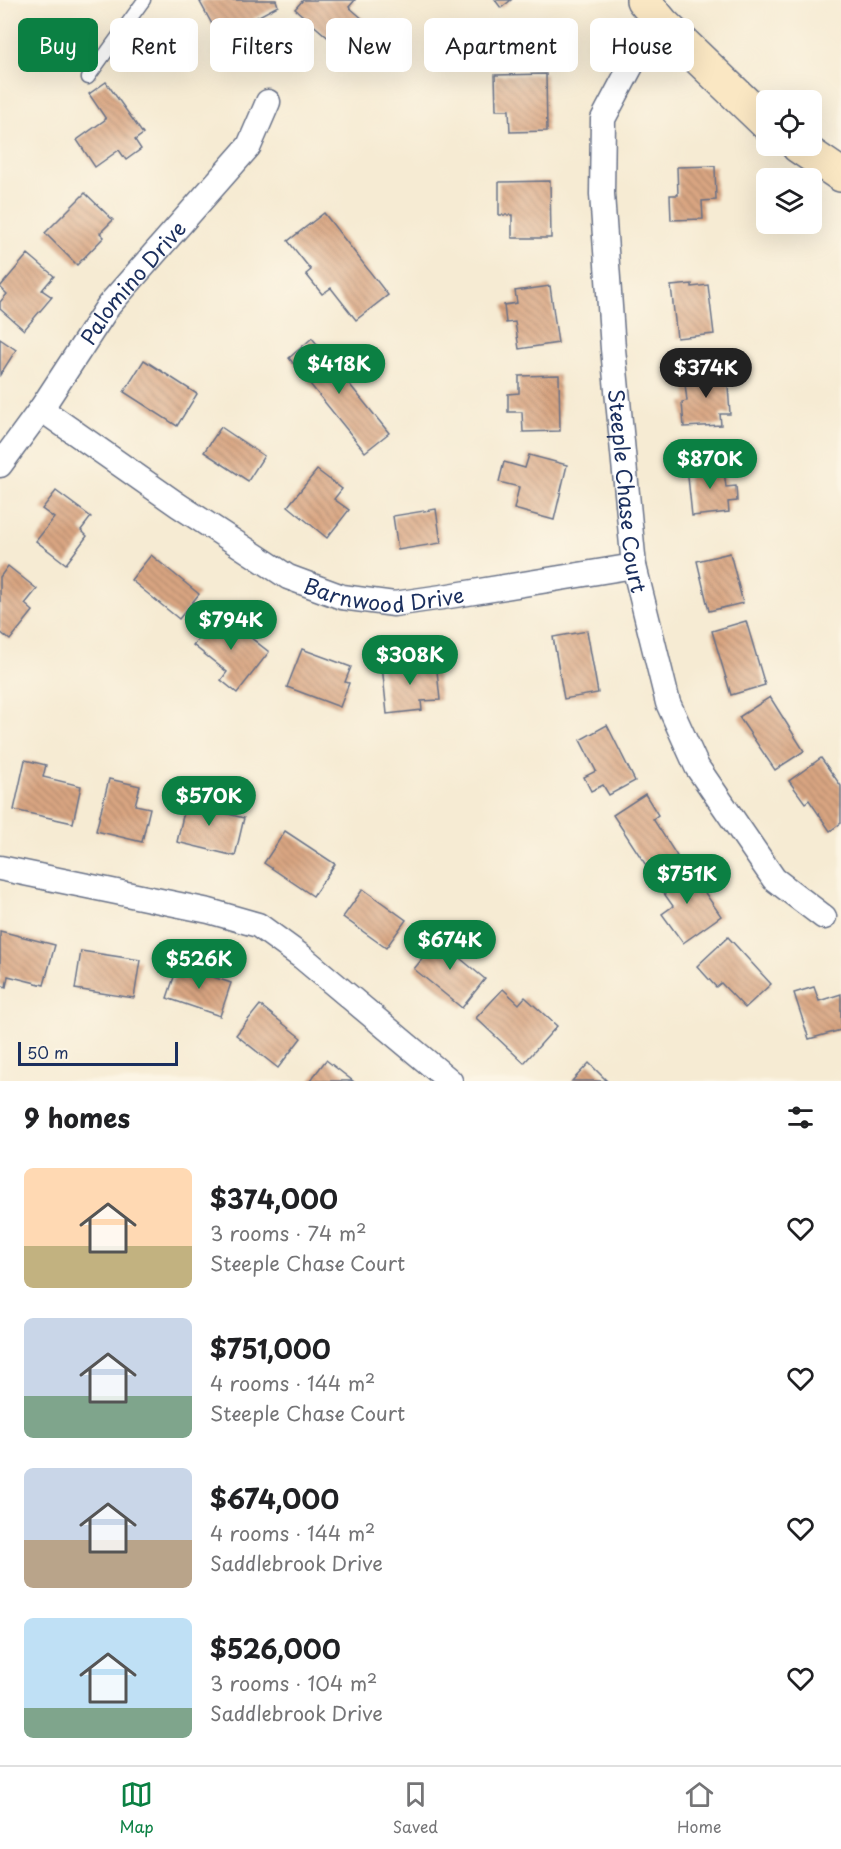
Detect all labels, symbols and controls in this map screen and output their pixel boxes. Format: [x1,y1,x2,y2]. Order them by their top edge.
chip: Buy [18,18,98,72]
chip: Rent [110,18,198,72]
chip: Filters [210,18,314,72]
chip: New [326,18,412,72]
chip: Apartment [424,18,578,72]
chip: House [590,18,694,72]
map controls [756,90,822,234]
button: locate [756,90,822,156]
button: layers [756,168,822,234]
street label: Palomino Drive [71,213,193,351]
pin: $418K [297,344,381,395]
text: $418K [307,348,371,378]
pin: $374K [664,348,748,399]
text: $374K [674,352,738,382]
street label: Steeple Chase Court [601,387,656,596]
pin: $870K [668,439,752,490]
text: $870K [677,443,743,473]
street label: Barnwood Drive [299,568,466,620]
pin: $794K [189,600,273,651]
text: $794K [199,604,263,634]
pin: $308K [368,635,452,686]
text: $308K [376,639,444,669]
pin: $570K [167,776,251,827]
text: $570K [176,780,242,810]
pin: $751K [645,854,729,905]
text: $751K [657,858,717,888]
pin: $674K [408,920,492,971]
text: $674K [418,924,482,954]
pin: $526K [157,939,241,990]
text: $526K [166,943,232,973]
scale bar [18,1039,178,1066]
text: 50 m [27,1040,68,1064]
text: 9 homes [24,1098,130,1137]
icon: filters [784,1101,817,1134]
text: $374,000 [210,1179,338,1218]
icon: home [72,1192,144,1264]
icon: heart [784,1212,817,1245]
text: 3 rooms · 74 m² [210,1218,367,1248]
text: Steeple Chase Court [210,1248,405,1278]
text: $751,000 [210,1329,331,1368]
icon: home [72,1342,144,1414]
icon: heart [784,1362,817,1395]
text: 4 rooms · 144 m² [210,1368,375,1398]
text: Steeple Chase Court [210,1398,405,1428]
text: $674,000 [210,1479,339,1518]
icon: home [72,1492,144,1564]
icon: heart [784,1512,817,1545]
text: 4 rooms · 144 m² [210,1518,375,1548]
text: Saddlebrook Drive [210,1548,383,1578]
text: $526,000 [210,1629,341,1668]
icon: home [72,1642,144,1714]
icon: heart [784,1662,817,1695]
text: 3 rooms · 104 m² [210,1668,377,1698]
text: Saddlebrook Drive [210,1698,383,1728]
tab: Map [119,1778,154,1838]
tab: Saved [393,1778,438,1838]
tab: Home [677,1778,722,1838]

